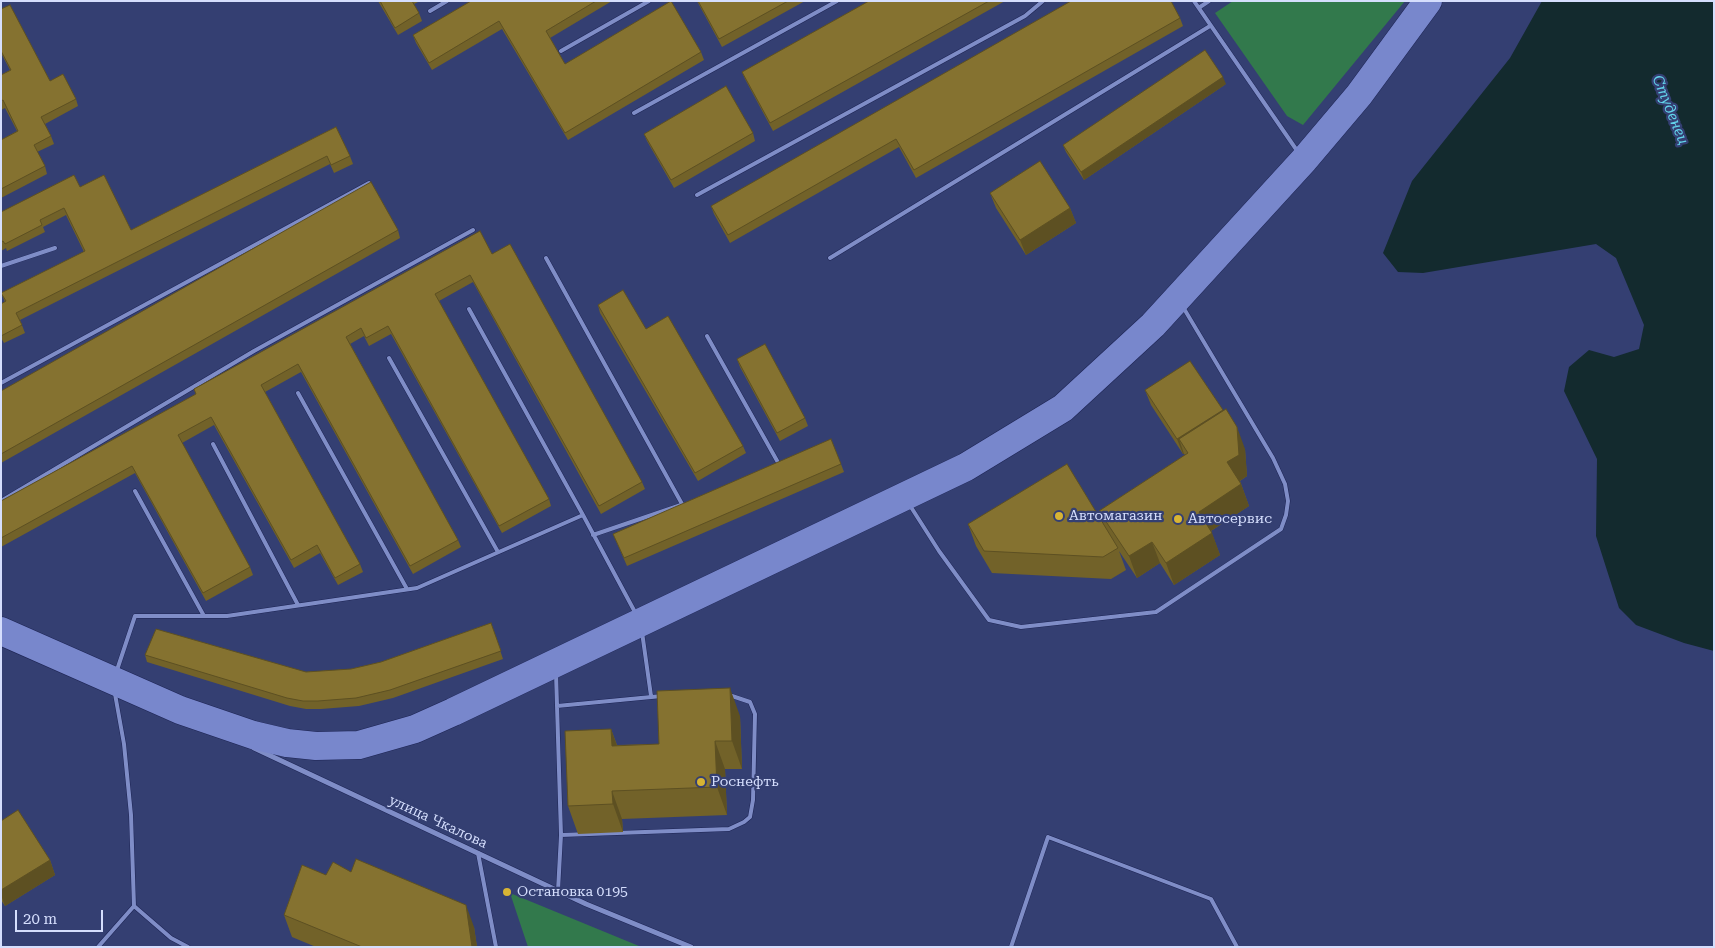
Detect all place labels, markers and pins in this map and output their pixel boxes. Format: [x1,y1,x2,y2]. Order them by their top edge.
place label: Автомагазин [1069,508,1162,524]
marker: Автомагазин [1053,510,1065,522]
place label: Автосервис [1188,511,1272,527]
marker: Автосервис [1172,513,1184,525]
place label: Роснефть [711,774,779,790]
marker: Роснефть [695,776,707,788]
place label: Остановка 0195 [517,884,628,900]
marker: Остановка 0195 [501,886,513,898]

